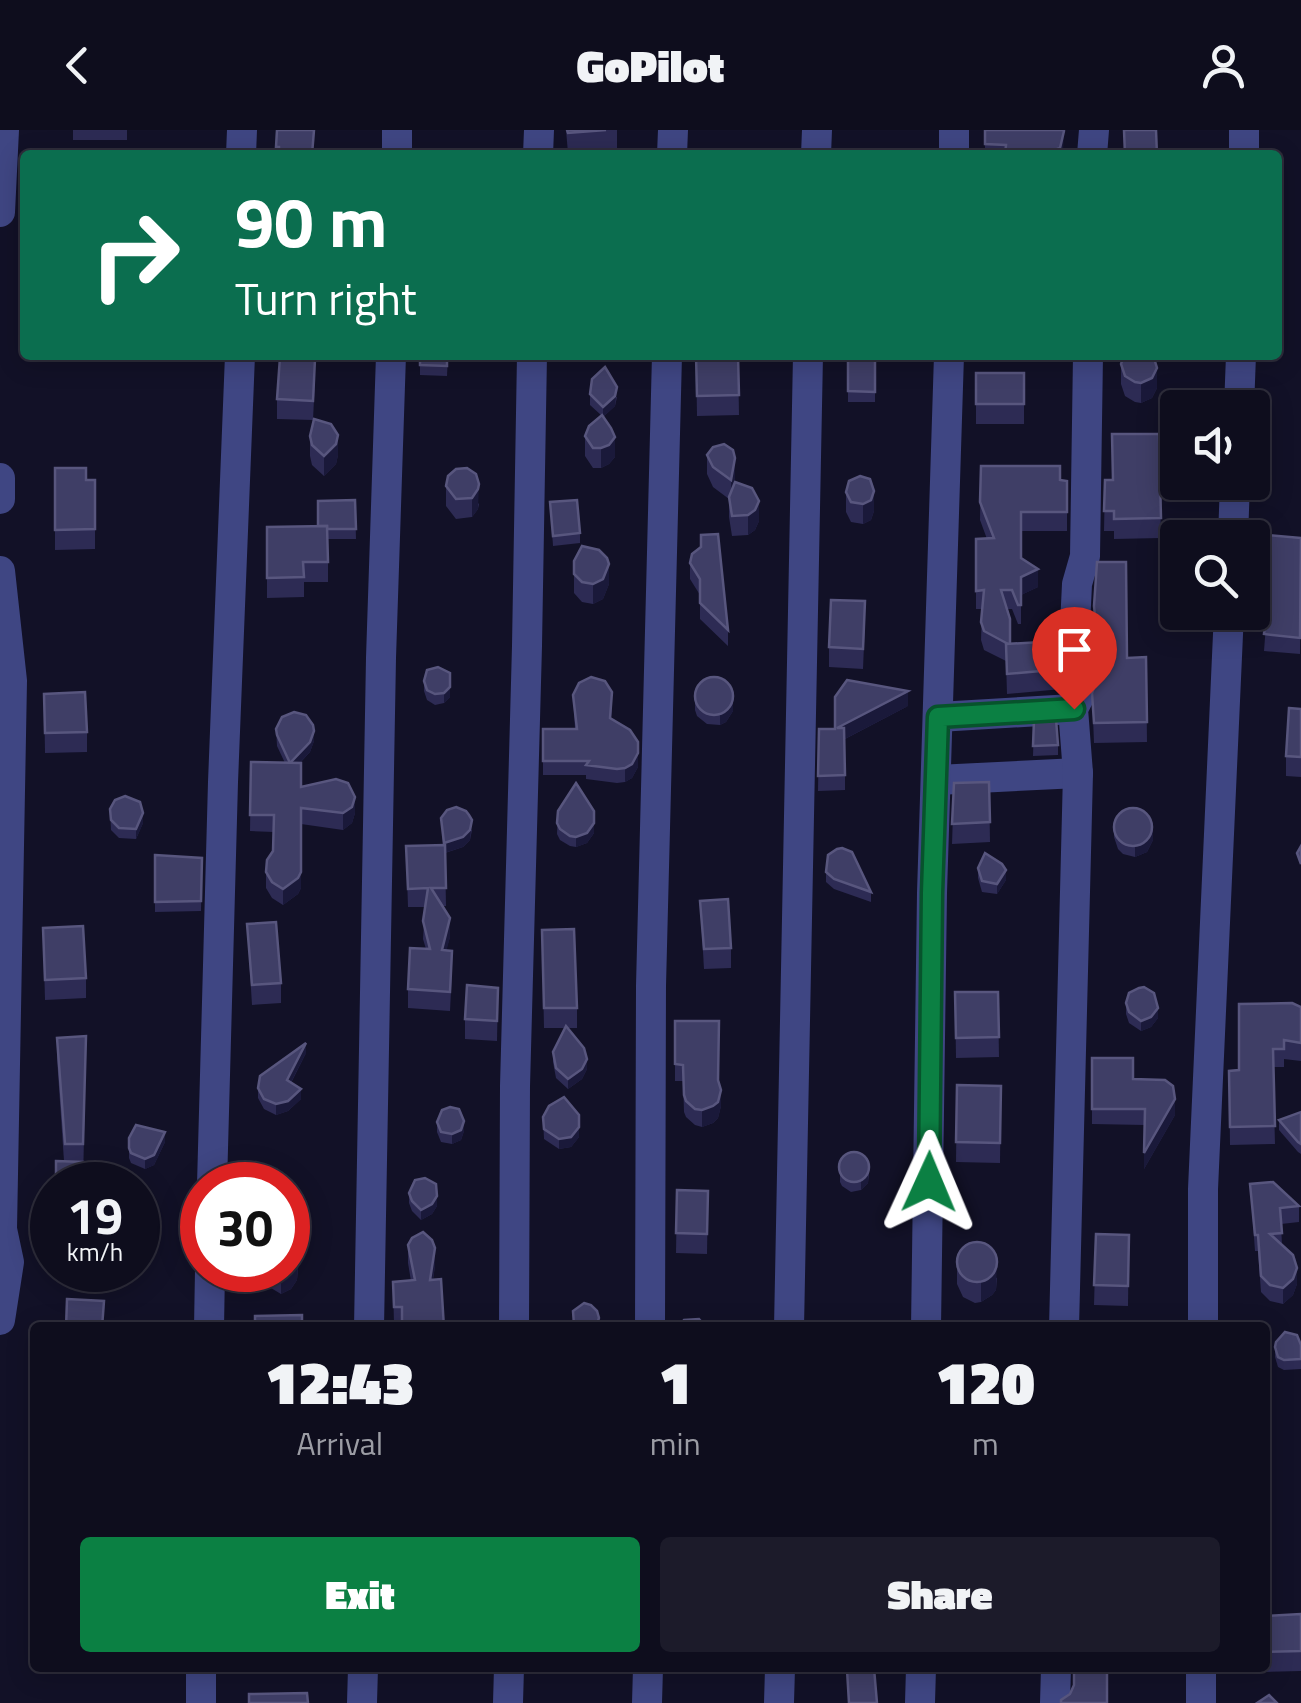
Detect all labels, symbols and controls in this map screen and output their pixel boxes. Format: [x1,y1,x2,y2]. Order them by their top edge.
text: GoPilot [576,31,725,99]
icon: back [50,38,105,93]
icon: person [1196,38,1251,93]
text: 90 m [235,168,388,274]
icon: right [70,190,200,320]
text: Turn right [235,264,417,332]
map controls [1160,390,1270,630]
button: sound [1160,390,1270,500]
button: search [1160,520,1270,630]
pin [1032,607,1117,710]
icon: arrive [1047,622,1102,677]
position arrow [877,1130,981,1234]
speed limit sign: 30 [180,1162,310,1292]
text: 19 [67,1177,123,1253]
text: km/h [67,1233,123,1271]
text: 12:43 [265,1336,414,1427]
text: 1 [659,1336,692,1427]
text: 120 [936,1336,1035,1427]
text: Arrival [296,1419,383,1467]
text: min [650,1419,701,1467]
text: m [972,1419,999,1467]
button: Exit [80,1537,640,1652]
button: Share [660,1537,1220,1652]

